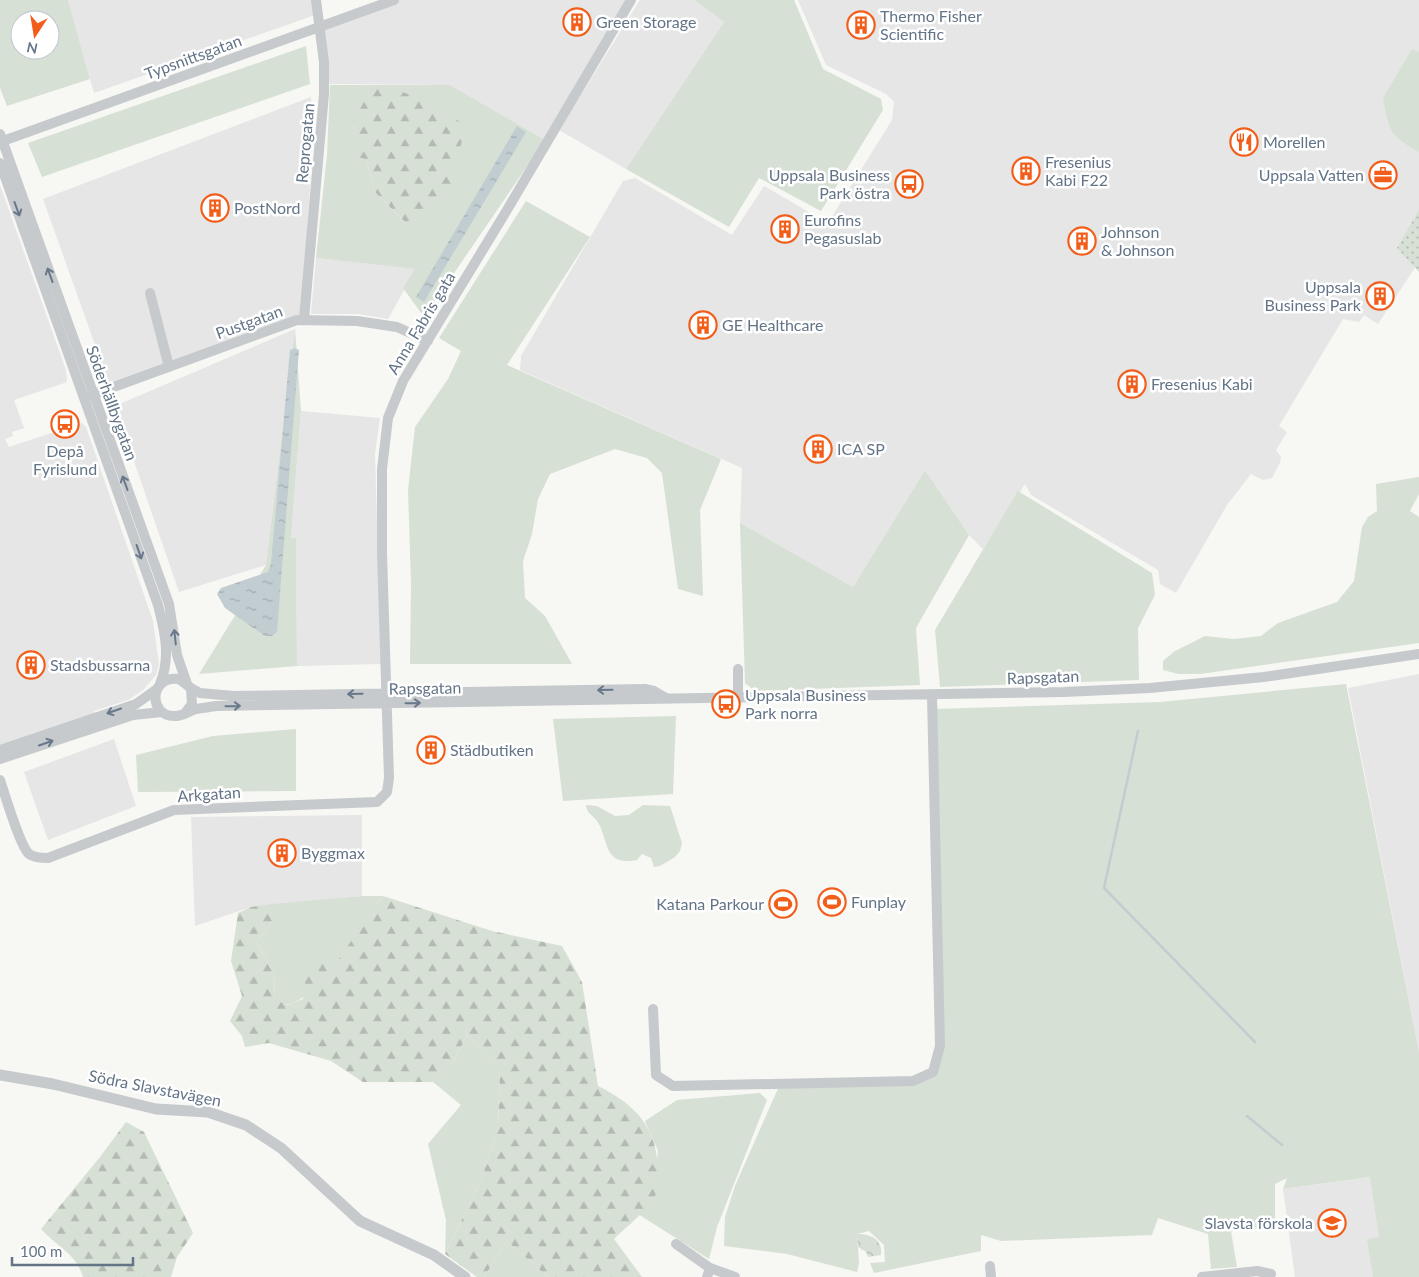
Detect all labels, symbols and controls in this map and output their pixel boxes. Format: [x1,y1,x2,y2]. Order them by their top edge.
place label: Thermo Fisher Scientific [880,6,982,43]
building icon: Green Storage [562,7,592,37]
north arrow [10,10,60,60]
building icon: Thermo Fisher Scientific [846,10,876,40]
place label: Green Storage [596,12,696,31]
street label: Typsnittsgatan [142,30,244,83]
text: N [25,39,39,58]
street label: Reprogatan [292,102,317,184]
restaurant icon: Morellen [1229,127,1259,157]
place label: Morellen [1263,132,1326,151]
place label: Fresenius Kabi F22 [1045,152,1111,189]
building icon: Fresenius Kabi F22 [1011,156,1041,186]
office icon: Uppsala Vatten [1368,160,1398,190]
place label: Uppsala Business Park östra [769,165,890,202]
place label: Uppsala Vatten [1259,165,1364,184]
bus stop icon: Uppsala Business Park östra [894,169,924,199]
building icon: PostNord [200,193,230,223]
place label: PostNord [234,198,300,217]
one-way arrow [13,201,22,216]
place label: Eurofins Pegasuslab [804,210,881,247]
building icon: Eurofins Pegasuslab [770,214,800,244]
place label: Johnson & Johnson [1101,222,1174,259]
building icon: Johnson & Johnson [1067,226,1097,256]
one-way arrow [45,268,55,284]
street label: Anna Fabris gata [383,268,459,377]
place label: Uppsala Business Park [1265,277,1362,314]
building icon: Uppsala Business Park [1365,281,1395,311]
street label: Pustgatan [213,301,285,342]
building icon: GE Healthcare [688,310,718,340]
place label: GE Healthcare [722,315,823,334]
street label: Söderhällbygatan [83,343,142,463]
building icon: Fresenius Kabi [1117,369,1147,399]
place label: Fresenius Kabi [1151,374,1253,393]
bus stop icon: Depå Fyrislund [50,409,80,439]
building icon: ICA SP [803,434,833,464]
place label: ICA SP [837,439,885,458]
place label: Depå Fyrislund [33,441,97,478]
one-way arrow [120,475,130,491]
one-way arrow [135,543,145,559]
one-way arrow [170,630,180,646]
building icon: Stadsbussarna [16,650,46,680]
place label: Stadsbussarna [50,655,150,674]
street label: Rapsgatan [1006,666,1080,687]
street label: Rapsgatan [389,677,461,698]
one-way arrow [598,685,614,695]
place label: Uppsala Business Park norra [745,685,866,722]
one-way arrow [348,689,364,699]
bus stop icon: Uppsala Business Park norra [711,689,741,719]
one-way arrow [405,699,421,708]
one-way arrow [224,701,241,711]
one-way arrow [106,707,122,716]
building icon: Städbutiken [416,735,446,765]
one-way arrow [38,738,53,747]
place label: Städbutiken [450,740,534,759]
street label: Arkgatan [177,782,241,805]
building icon: Byggmax [267,838,297,868]
place label: Byggmax [301,843,365,862]
sports icon: Funplay [817,887,847,917]
sports icon: Katana Parkour [768,889,798,919]
place label: Funplay [851,892,907,911]
place label: Katana Parkour [656,894,764,913]
street label: Södra Slavstavägen [87,1065,223,1110]
school or university icon: Slavsta förskola [1317,1208,1347,1238]
place label: Slavsta förskola [1204,1213,1313,1232]
scale bar [12,1234,134,1266]
text: 100 m [20,1242,62,1260]

